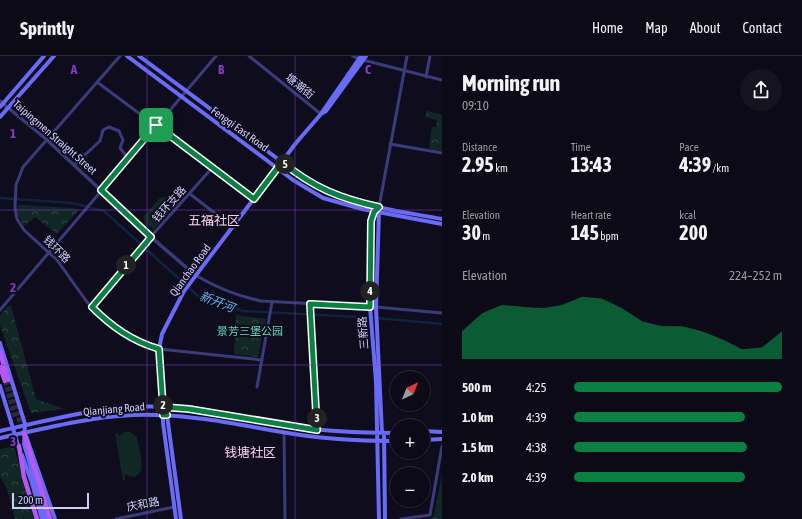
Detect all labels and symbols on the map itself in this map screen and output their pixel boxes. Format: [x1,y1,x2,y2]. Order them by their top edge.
text: A [70,62,78,77]
text: B [218,62,225,77]
text: C [365,62,371,77]
street label: 塘潮街 [283,71,317,101]
street label: Taipingmen Straight Street [11,98,99,176]
street label: Fengqi East Road [209,104,271,154]
pin [139,108,173,142]
text: 1 [10,126,16,141]
pin: 5 [275,154,295,174]
street label: 钱环支路 [150,184,188,224]
district label: 五福社区 [188,213,240,228]
street label: 钱环路 [41,233,73,265]
street label: Qianchao Road [167,242,213,298]
pin: 1 [116,255,136,275]
text: 2 [10,280,16,295]
pin: 4 [360,281,380,301]
water label: 新开河 [198,289,238,316]
street label: 三新路 [356,316,370,350]
park label: 景芳三堡公园 [217,325,283,337]
north arrow [390,371,430,411]
pin: 2 [153,395,173,415]
street label: Qianjiang Road [83,400,145,418]
pin: 3 [307,408,327,428]
text: 3 [10,434,16,449]
district label: 钱塘社区 [224,445,276,460]
scale bar [12,491,89,510]
street label: 庆和路 [126,495,160,513]

